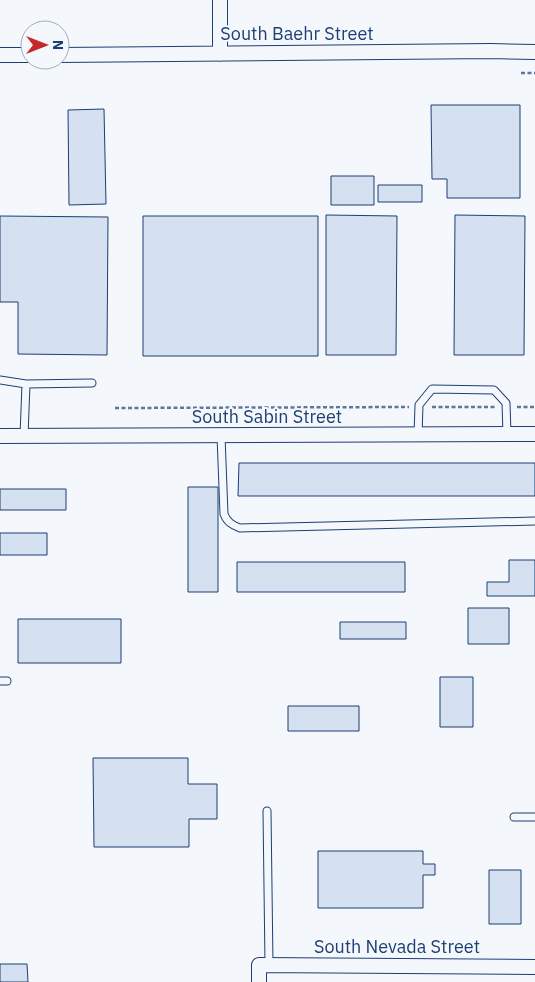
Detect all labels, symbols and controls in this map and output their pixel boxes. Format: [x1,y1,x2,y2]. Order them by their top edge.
north arrow [20,20,70,70]
street label: South Baehr Street [220,22,374,45]
text: N [49,40,67,50]
street label: South Sabin Street [192,405,342,428]
street label: South Nevada Street [314,935,480,958]

